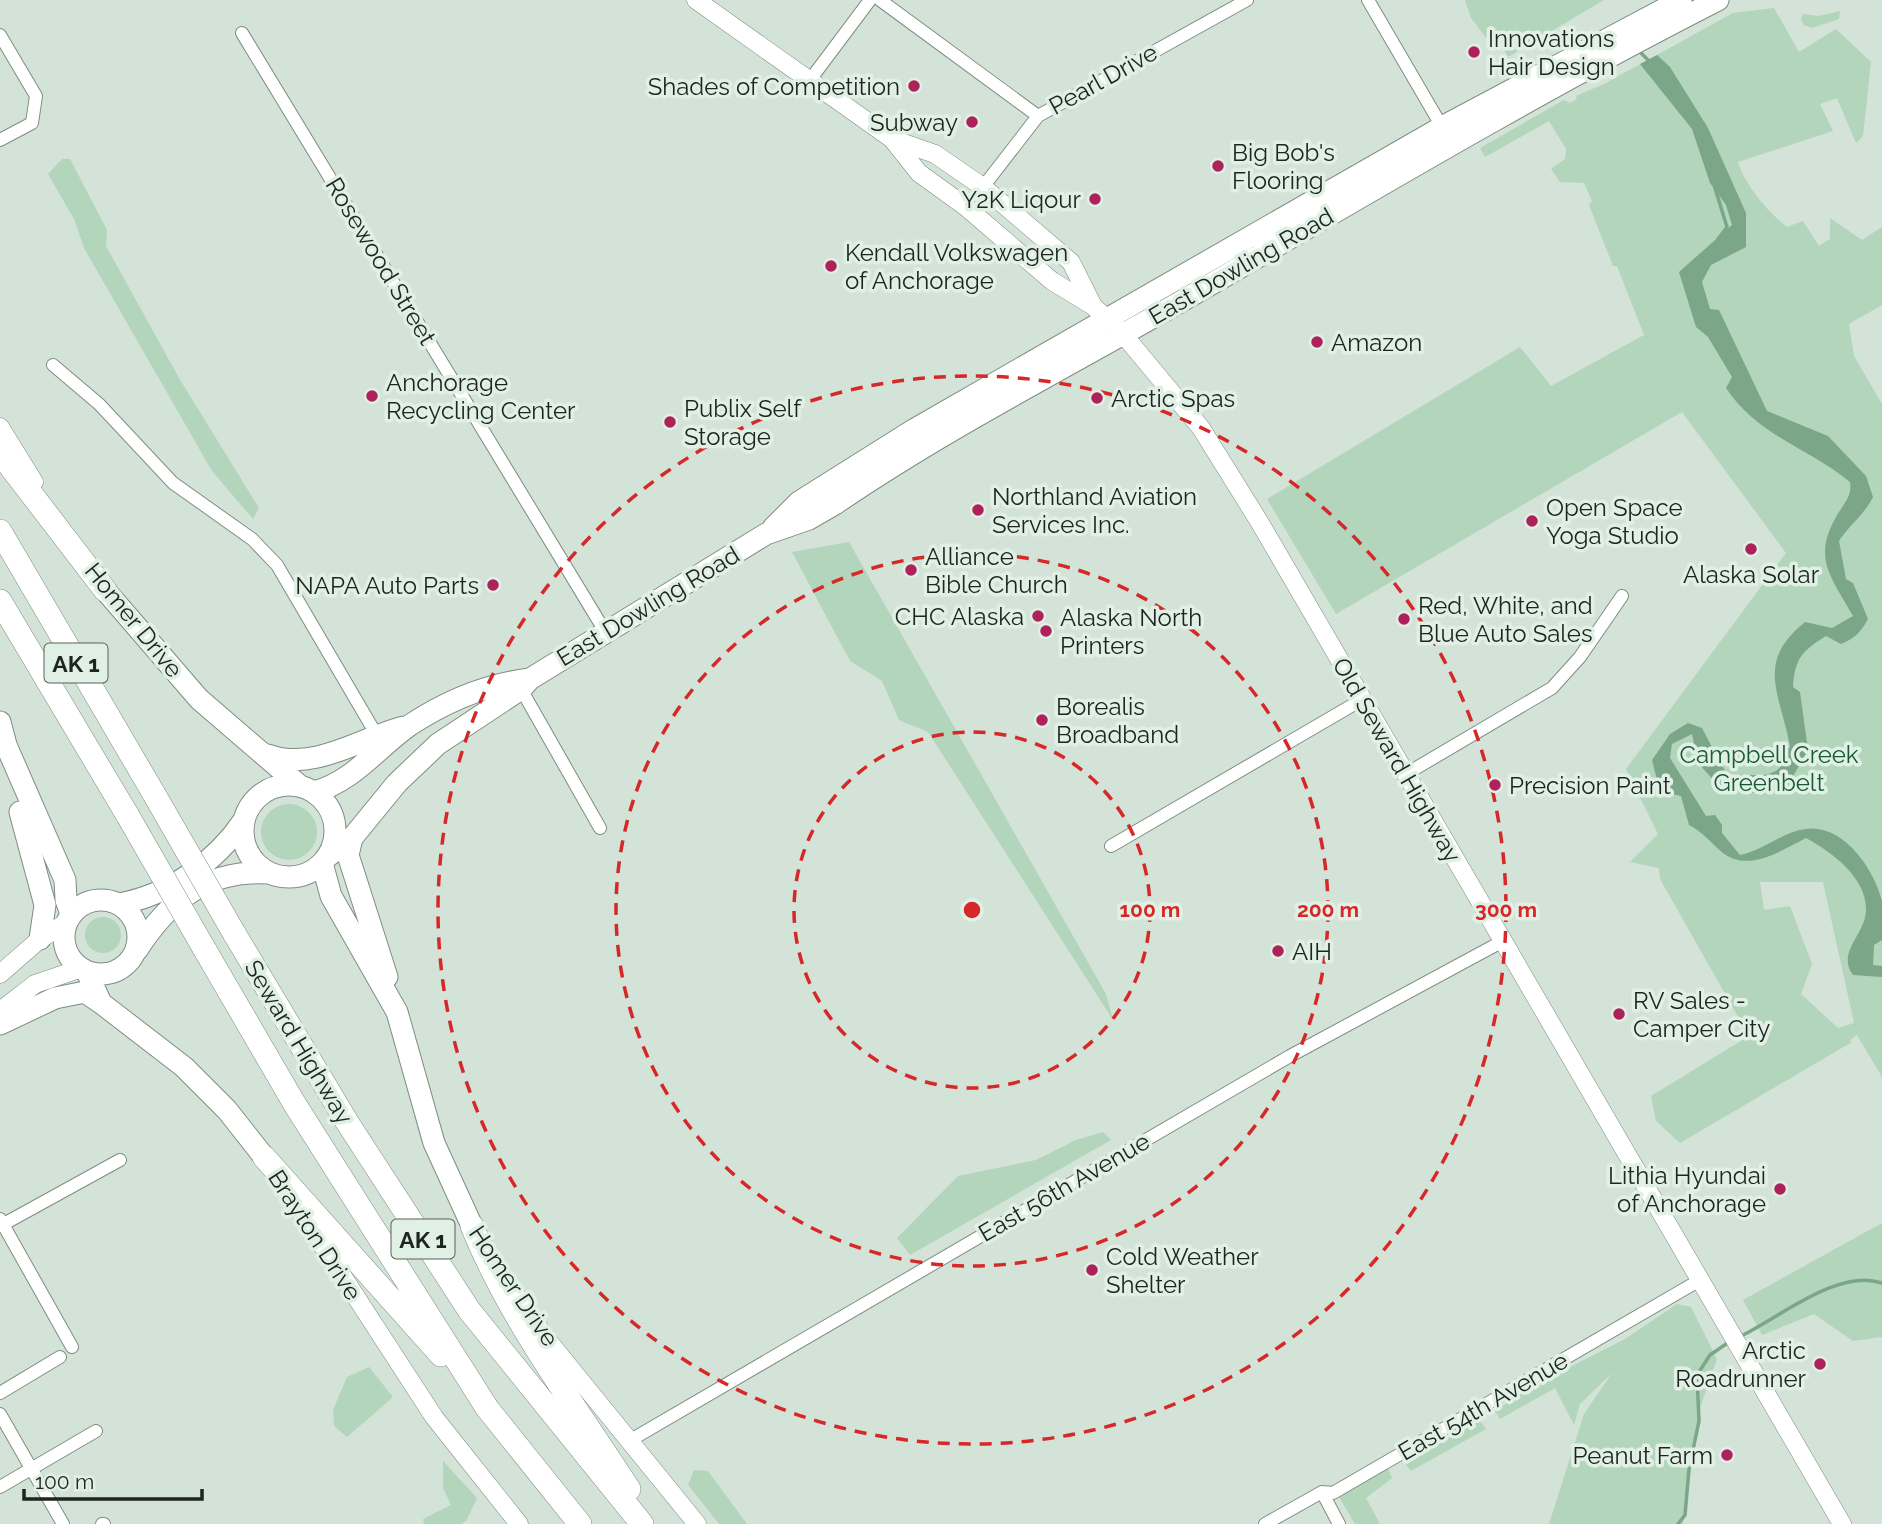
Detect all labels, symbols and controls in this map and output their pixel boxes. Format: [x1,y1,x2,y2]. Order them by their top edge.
place label: Innovations Hair Design [1488,24,1615,81]
street label: Pearl Drive [1044,37,1162,121]
marker: Innovations Hair Design [1466,44,1482,60]
place label: Shades of Competition [648,72,900,101]
marker: Shades of Competition [906,78,922,94]
place label: Subway [870,108,958,137]
marker: Subway [964,114,980,130]
place label: Big Bob's Flooring [1232,138,1335,195]
marker: Big Bob's Flooring [1210,158,1226,174]
street label: Rosewood Street [320,172,442,350]
place label: Y2K Liqour [962,185,1082,214]
marker: Y2K Liqour [1087,191,1103,207]
street label: East Dowling Road [1144,201,1338,331]
place label: Kendall Volkswagen of Anchorage [845,238,1068,295]
marker: Kendall Volkswagen of Anchorage [823,258,839,274]
place label: Amazon [1331,328,1422,357]
marker: Amazon [1309,334,1325,350]
place label: Anchorage Recycling Center [386,368,576,425]
place label: Arctic Spas [1111,384,1235,413]
marker: Anchorage Recycling Center [364,388,380,404]
marker: Arctic Spas [1089,390,1105,406]
place label: Publix Self Storage [684,394,802,451]
marker: Publix Self Storage [662,414,678,430]
place label: Northland Aviation Services Inc. [992,482,1197,539]
place label: Open Space Yoga Studio [1546,493,1683,550]
marker: Northland Aviation Services Inc. [970,502,986,518]
marker: Open Space Yoga Studio [1524,513,1540,529]
street label: East Dowling Road [551,540,745,672]
marker: Alaska Solar [1743,541,1759,557]
place label: Alliance Bible Church [925,542,1068,599]
street label: Homer Drive [79,557,189,683]
place label: Alaska Solar [1683,560,1820,589]
marker: Alliance Bible Church [903,562,919,578]
place label: NAPA Auto Parts [295,571,479,600]
marker: NAPA Auto Parts [485,577,501,593]
place label: Red, White, and Blue Auto Sales [1418,591,1593,648]
place label: CHC Alaska [895,602,1024,631]
place label: Alaska North Printers [1060,603,1202,660]
marker: CHC Alaska [1030,608,1046,624]
marker: Red, White, and Blue Auto Sales [1396,611,1412,627]
marker: Alaska North Printers [1038,623,1054,639]
road number: AK 1 [44,643,108,682]
street label: Old Seward Highway [1327,652,1467,868]
place label: Borealis Broadband [1056,692,1179,749]
marker: Borealis Broadband [1034,712,1050,728]
park label: Campbell Creek Greenbelt [1679,740,1859,797]
place label: Precision Paint [1509,771,1671,800]
marker: Precision Paint [1487,777,1503,793]
text: 100 m [1120,897,1180,922]
text: 200 m [1297,897,1359,922]
text: 300 m [1475,897,1537,922]
centre of rings [960,898,984,922]
place label: AIH [1292,937,1332,966]
marker: AIH [1270,943,1286,959]
street label: Seward Highway [239,955,359,1129]
place label: RV Sales - Camper City [1633,986,1770,1043]
marker: RV Sales - Camper City [1611,1006,1627,1022]
street label: East 56th Avenue [973,1126,1155,1248]
place label: Lithia Hyundai of Anchorage [1608,1161,1766,1218]
street label: Brayton Drive [262,1164,368,1306]
marker: Lithia Hyundai of Anchorage [1772,1181,1788,1197]
road number: AK 1 [392,1220,454,1258]
street label: Homer Drive [463,1220,565,1352]
place label: Cold Weather Shelter [1106,1242,1259,1299]
marker: Cold Weather Shelter [1084,1262,1100,1278]
place label: Arctic Roadrunner [1675,1336,1807,1393]
street label: East 54th Avenue [1393,1346,1573,1466]
marker: Arctic Roadrunner [1812,1356,1828,1372]
place label: Peanut Farm [1573,1441,1713,1470]
marker: Peanut Farm [1719,1447,1735,1463]
scale bar [24,1458,203,1502]
text: 100 m [35,1469,94,1494]

